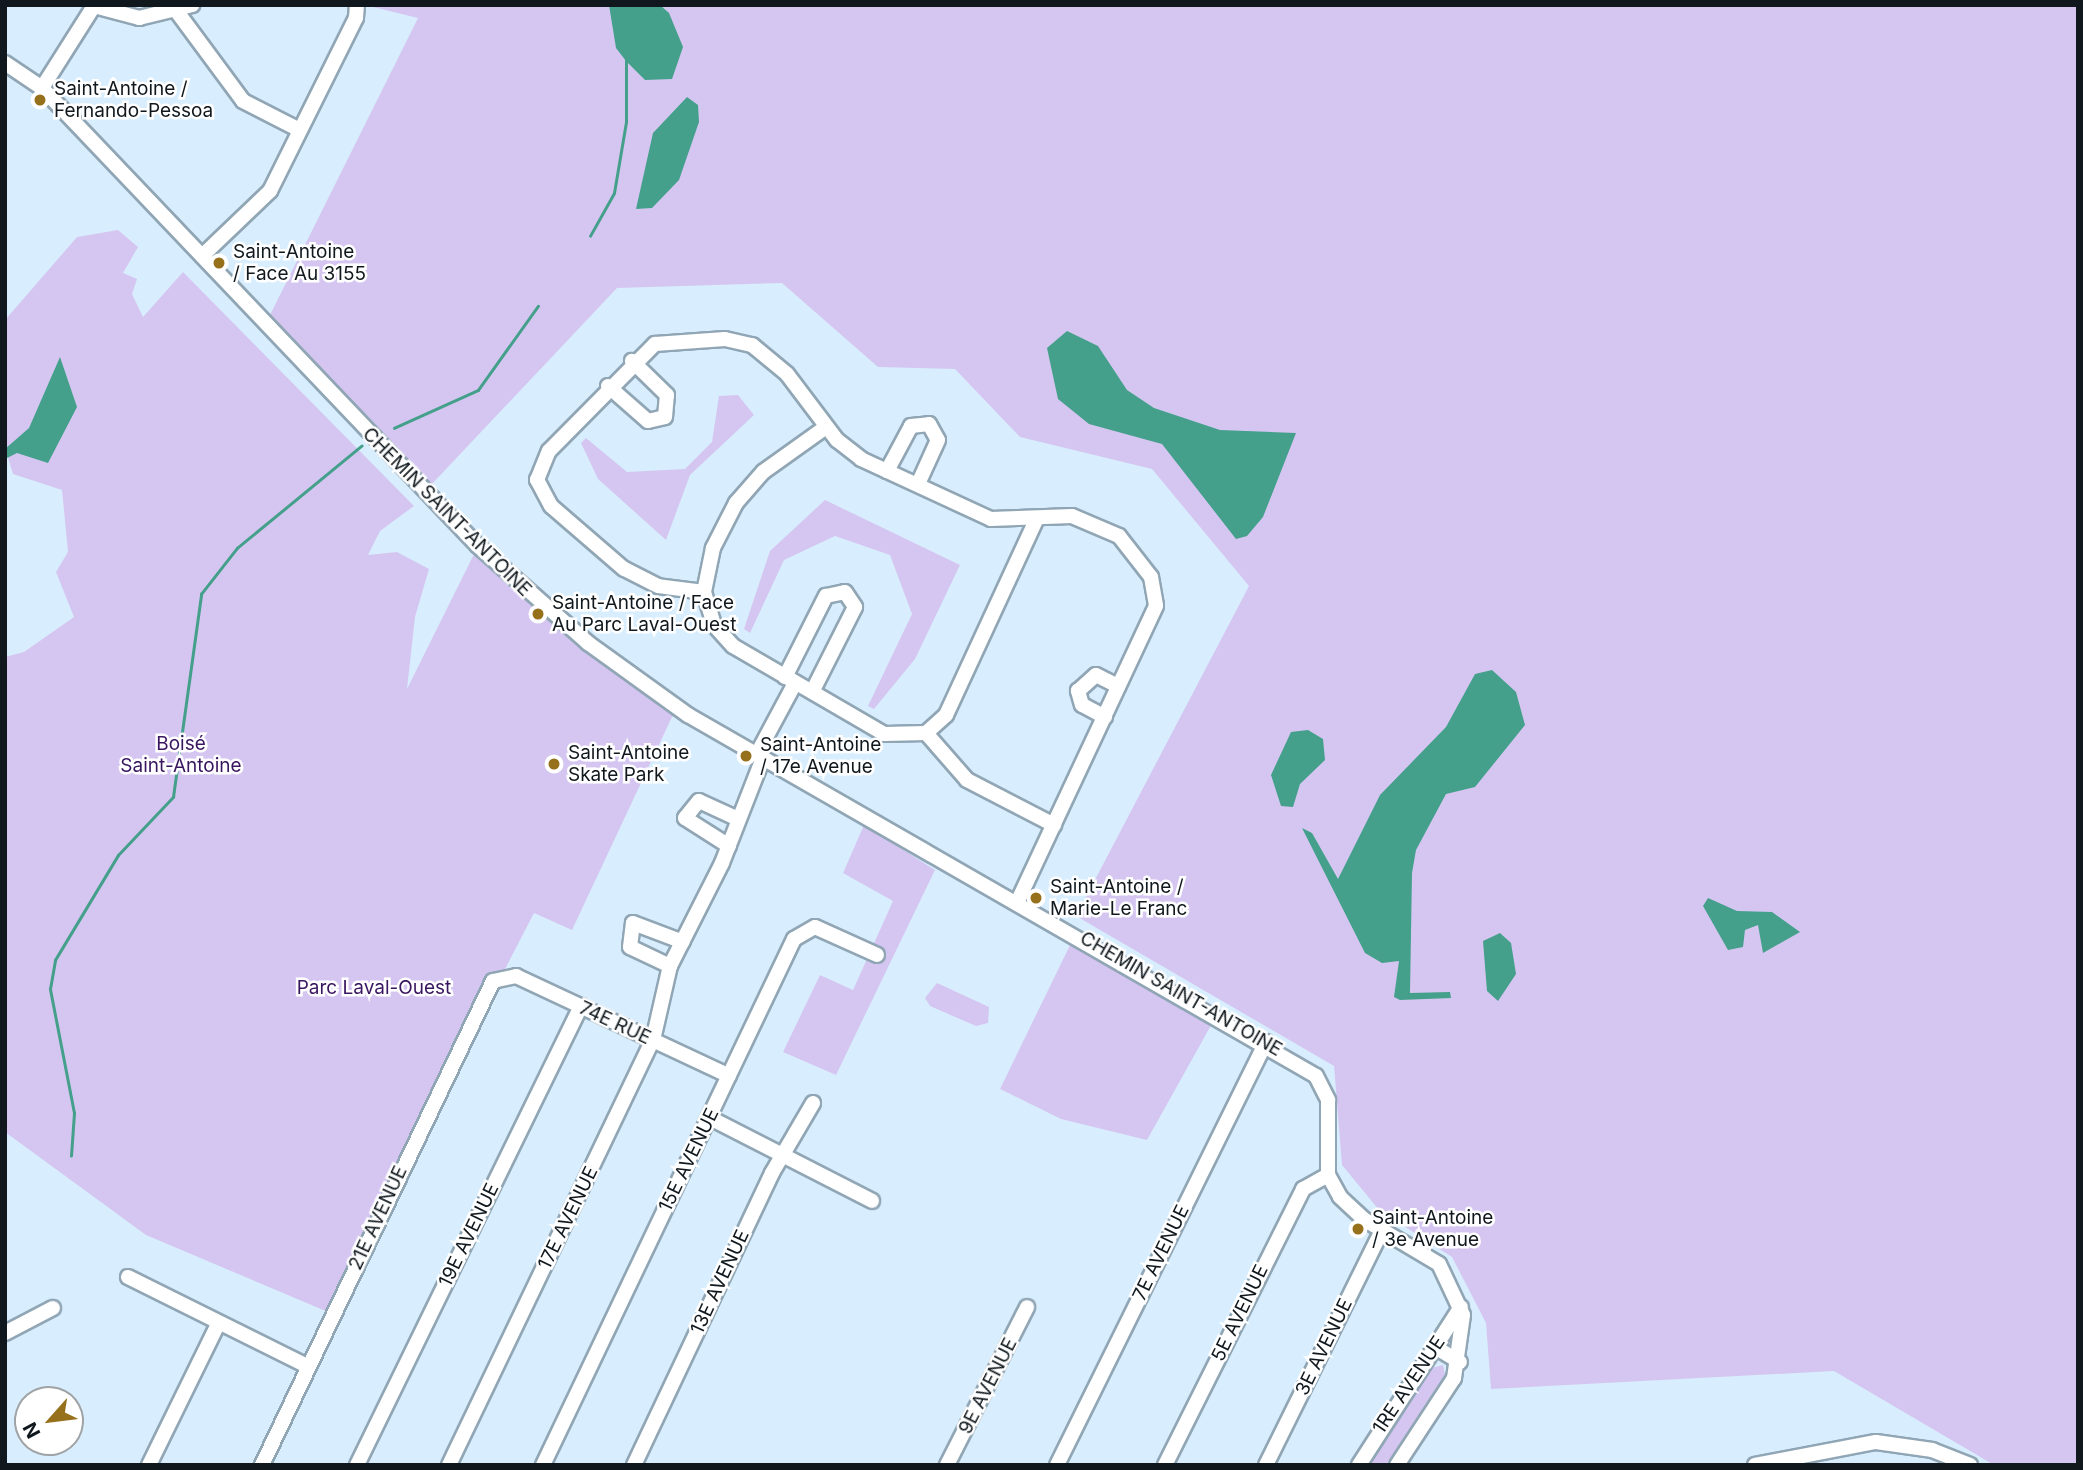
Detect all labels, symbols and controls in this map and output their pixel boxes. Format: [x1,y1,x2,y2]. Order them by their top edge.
place label: Saint-Antoine / Fernando-Pessoa [54,78,213,122]
marker: Saint-Antoine / Fernando-Pessoa [32,92,48,108]
place label: Saint-Antoine / Face Au 3155 [233,241,366,285]
marker: Saint-Antoine / Face Au 3155 [211,255,227,271]
street label: CHEMIN SAINT-ANTOINE [358,423,536,601]
place label: Saint-Antoine / Face Au Parc Laval-Ouest [552,592,736,636]
marker: Saint-Antoine / Face Au Parc Laval-Ouest [530,606,546,622]
park label: Boisé Saint-Antoine [120,733,242,777]
place label: Saint-Antoine / 17e Avenue [760,734,881,778]
place label: Saint-Antoine Skate Park [568,742,689,786]
marker: Saint-Antoine / 17e Avenue [738,748,754,764]
marker: Saint-Antoine Skate Park [546,756,562,772]
place label: Saint-Antoine / Marie-Le Franc [1050,876,1187,920]
marker: Saint-Antoine / Marie-Le Franc [1028,890,1044,906]
street label: CHEMIN SAINT-ANTOINE [1076,927,1286,1061]
park label: Parc Laval-Ouest [297,977,451,999]
street label: 74E RUE [576,997,654,1049]
street label: 15E AVENUE [654,1105,724,1215]
street label: 21E AVENUE [344,1162,412,1274]
street label: 17E AVENUE [533,1163,603,1273]
street label: 19E AVENUE [434,1179,504,1291]
street label: 7E AVENUE [1128,1201,1194,1305]
place label: Saint-Antoine / 3e Avenue [1372,1207,1493,1251]
marker: Saint-Antoine / 3e Avenue [1350,1221,1366,1237]
street label: 13E AVENUE [686,1226,754,1338]
street label: 5E AVENUE [1207,1261,1273,1365]
street label: 3E AVENUE [1291,1295,1357,1399]
street label: 1RE AVENUE [1368,1332,1450,1438]
street label: 9E AVENUE [954,1334,1022,1438]
north arrow [14,1386,84,1456]
text: N [18,1418,45,1442]

